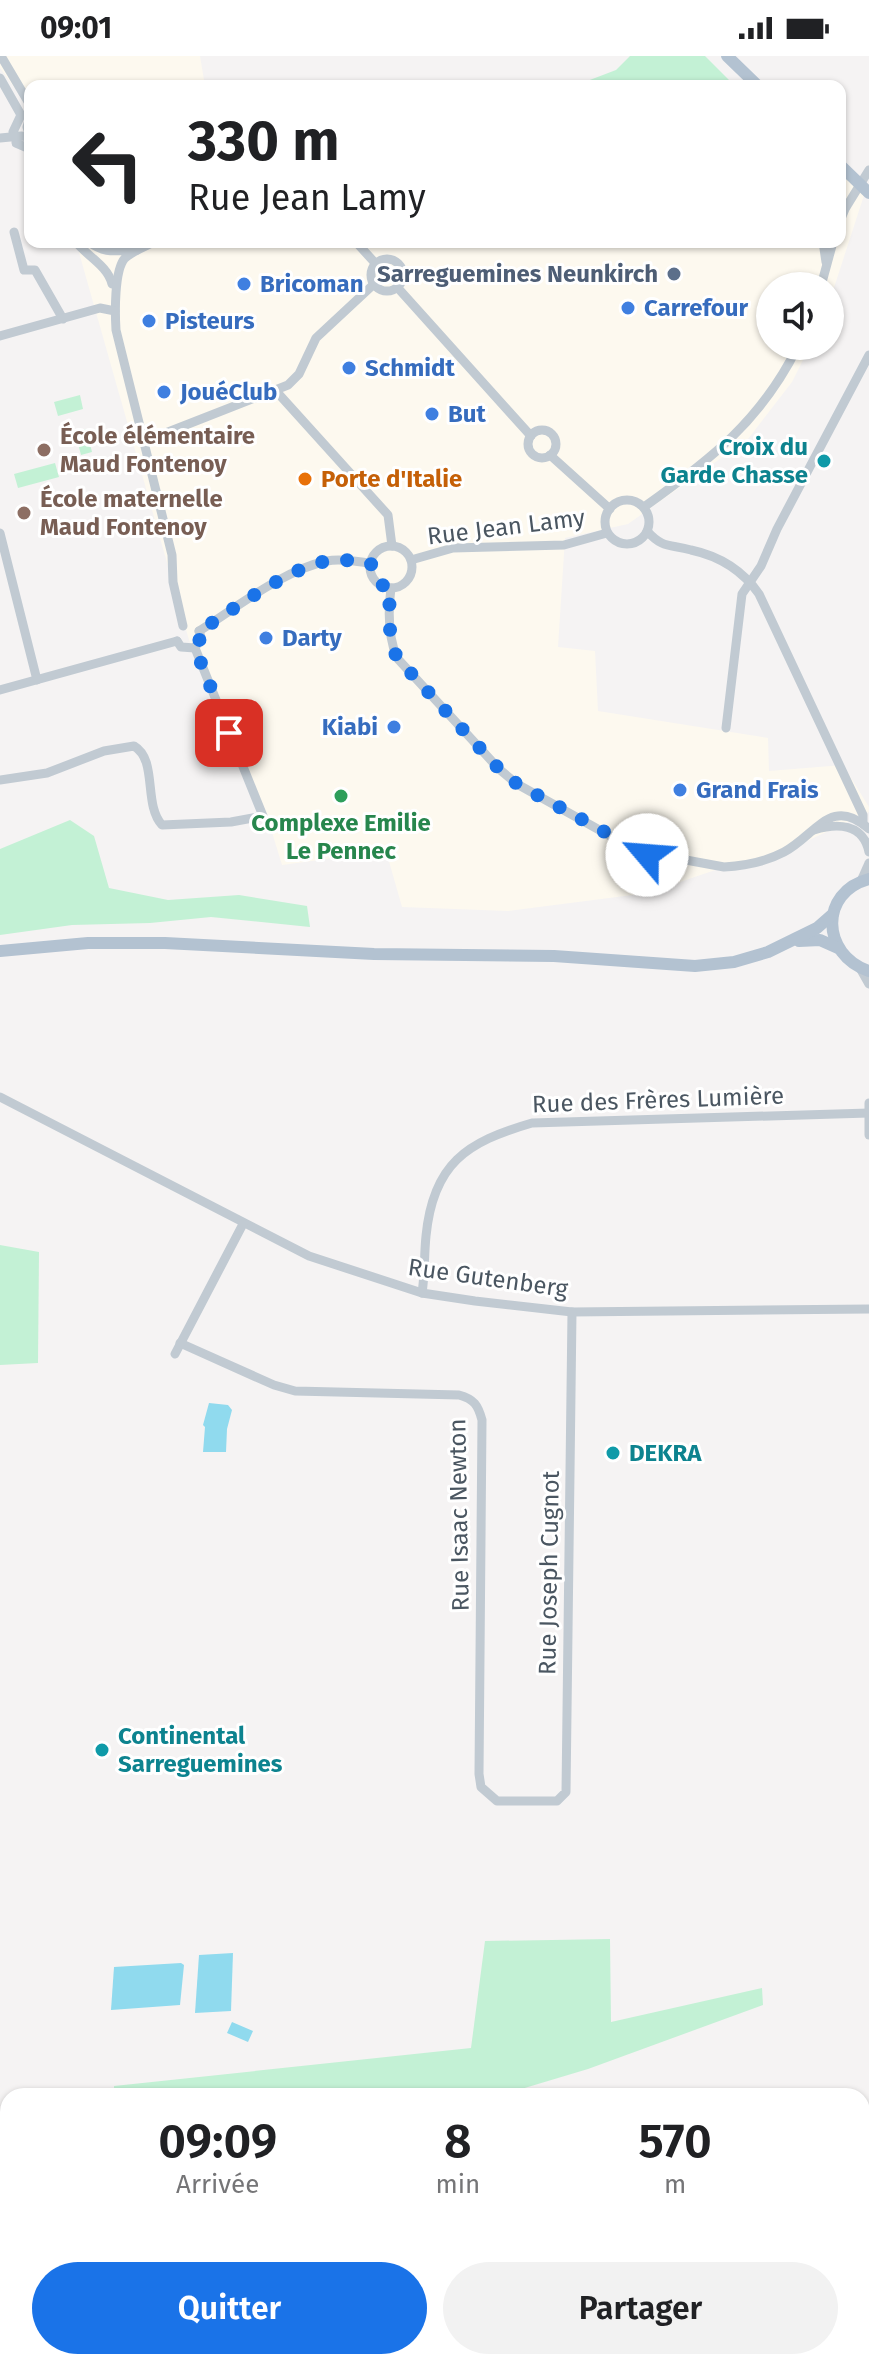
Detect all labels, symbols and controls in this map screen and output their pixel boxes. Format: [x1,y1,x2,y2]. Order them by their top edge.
text: 09:01 [40,10,112,46]
text: 330 m [188,108,340,175]
icon: left [56,112,160,216]
text: Rue Jean Lamy [188,176,426,220]
place label: Sarreguemines Neunkirch [377,260,658,288]
marker: Sarreguemines Neunkirch [665,265,683,283]
place label: Bricoman [260,270,364,298]
map controls [756,272,844,360]
button: sound [756,272,844,360]
marker: Bricoman [235,275,253,293]
place label: Carrefour [644,294,749,322]
marker: Carrefour [619,299,637,317]
place label: Pisteurs [165,307,255,335]
marker: Pisteurs [140,312,158,330]
place label: Schmidt [365,354,456,382]
marker: Schmidt [340,359,358,377]
place label: JouéClub [179,378,277,406]
marker: JouéClub [155,383,173,401]
place label: But [448,400,487,428]
marker: But [423,405,441,423]
place label: École élémentaire Maud Fontenoy [60,421,255,478]
place label: Croix du Garde Chasse [661,433,808,489]
marker: École élémentaire Maud Fontenoy [35,441,53,459]
marker: Croix du Garde Chasse [815,452,833,470]
place label: Porte d'Italie [321,465,462,493]
marker: Porte d'Italie [296,470,314,488]
place label: École maternelle Maud Fontenoy [40,484,223,541]
street label: Rue Jean Lamy [426,503,587,551]
marker: École maternelle Maud Fontenoy [15,504,33,522]
place label: Darty [282,624,342,652]
marker: Darty [257,629,275,647]
pin [195,699,263,767]
icon: arrive [207,711,251,755]
place label: Kiabi [322,713,378,741]
marker: Kiabi [385,718,403,736]
place label: Grand Frais [696,776,819,804]
marker: Grand Frais [671,781,689,799]
marker: Complexe Emilie Le Pennec [332,787,350,805]
place label: Complexe Emilie Le Pennec [251,809,431,865]
position arrow [605,813,689,897]
street label: Rue des Frères Lumière [531,1082,785,1118]
street label: Rue Gutenberg [406,1253,570,1303]
street label: Rue Isaac Newton [443,1418,475,1612]
place label: DEKRA [629,1439,702,1467]
marker: DEKRA [604,1444,622,1462]
street label: Rue Joseph Cugnot [533,1470,565,1675]
place label: Continental Sarreguemines [118,1722,283,1778]
marker: Continental Sarreguemines [93,1741,111,1759]
text: 09:09 [158,2112,277,2170]
text: 8 [444,2112,472,2170]
text: 570 [638,2112,712,2170]
text: Arrivée [176,2169,259,2200]
text: min [435,2169,480,2200]
text: m [664,2169,686,2200]
button: Quitter [32,2262,427,2354]
button: Partager [443,2262,838,2354]

